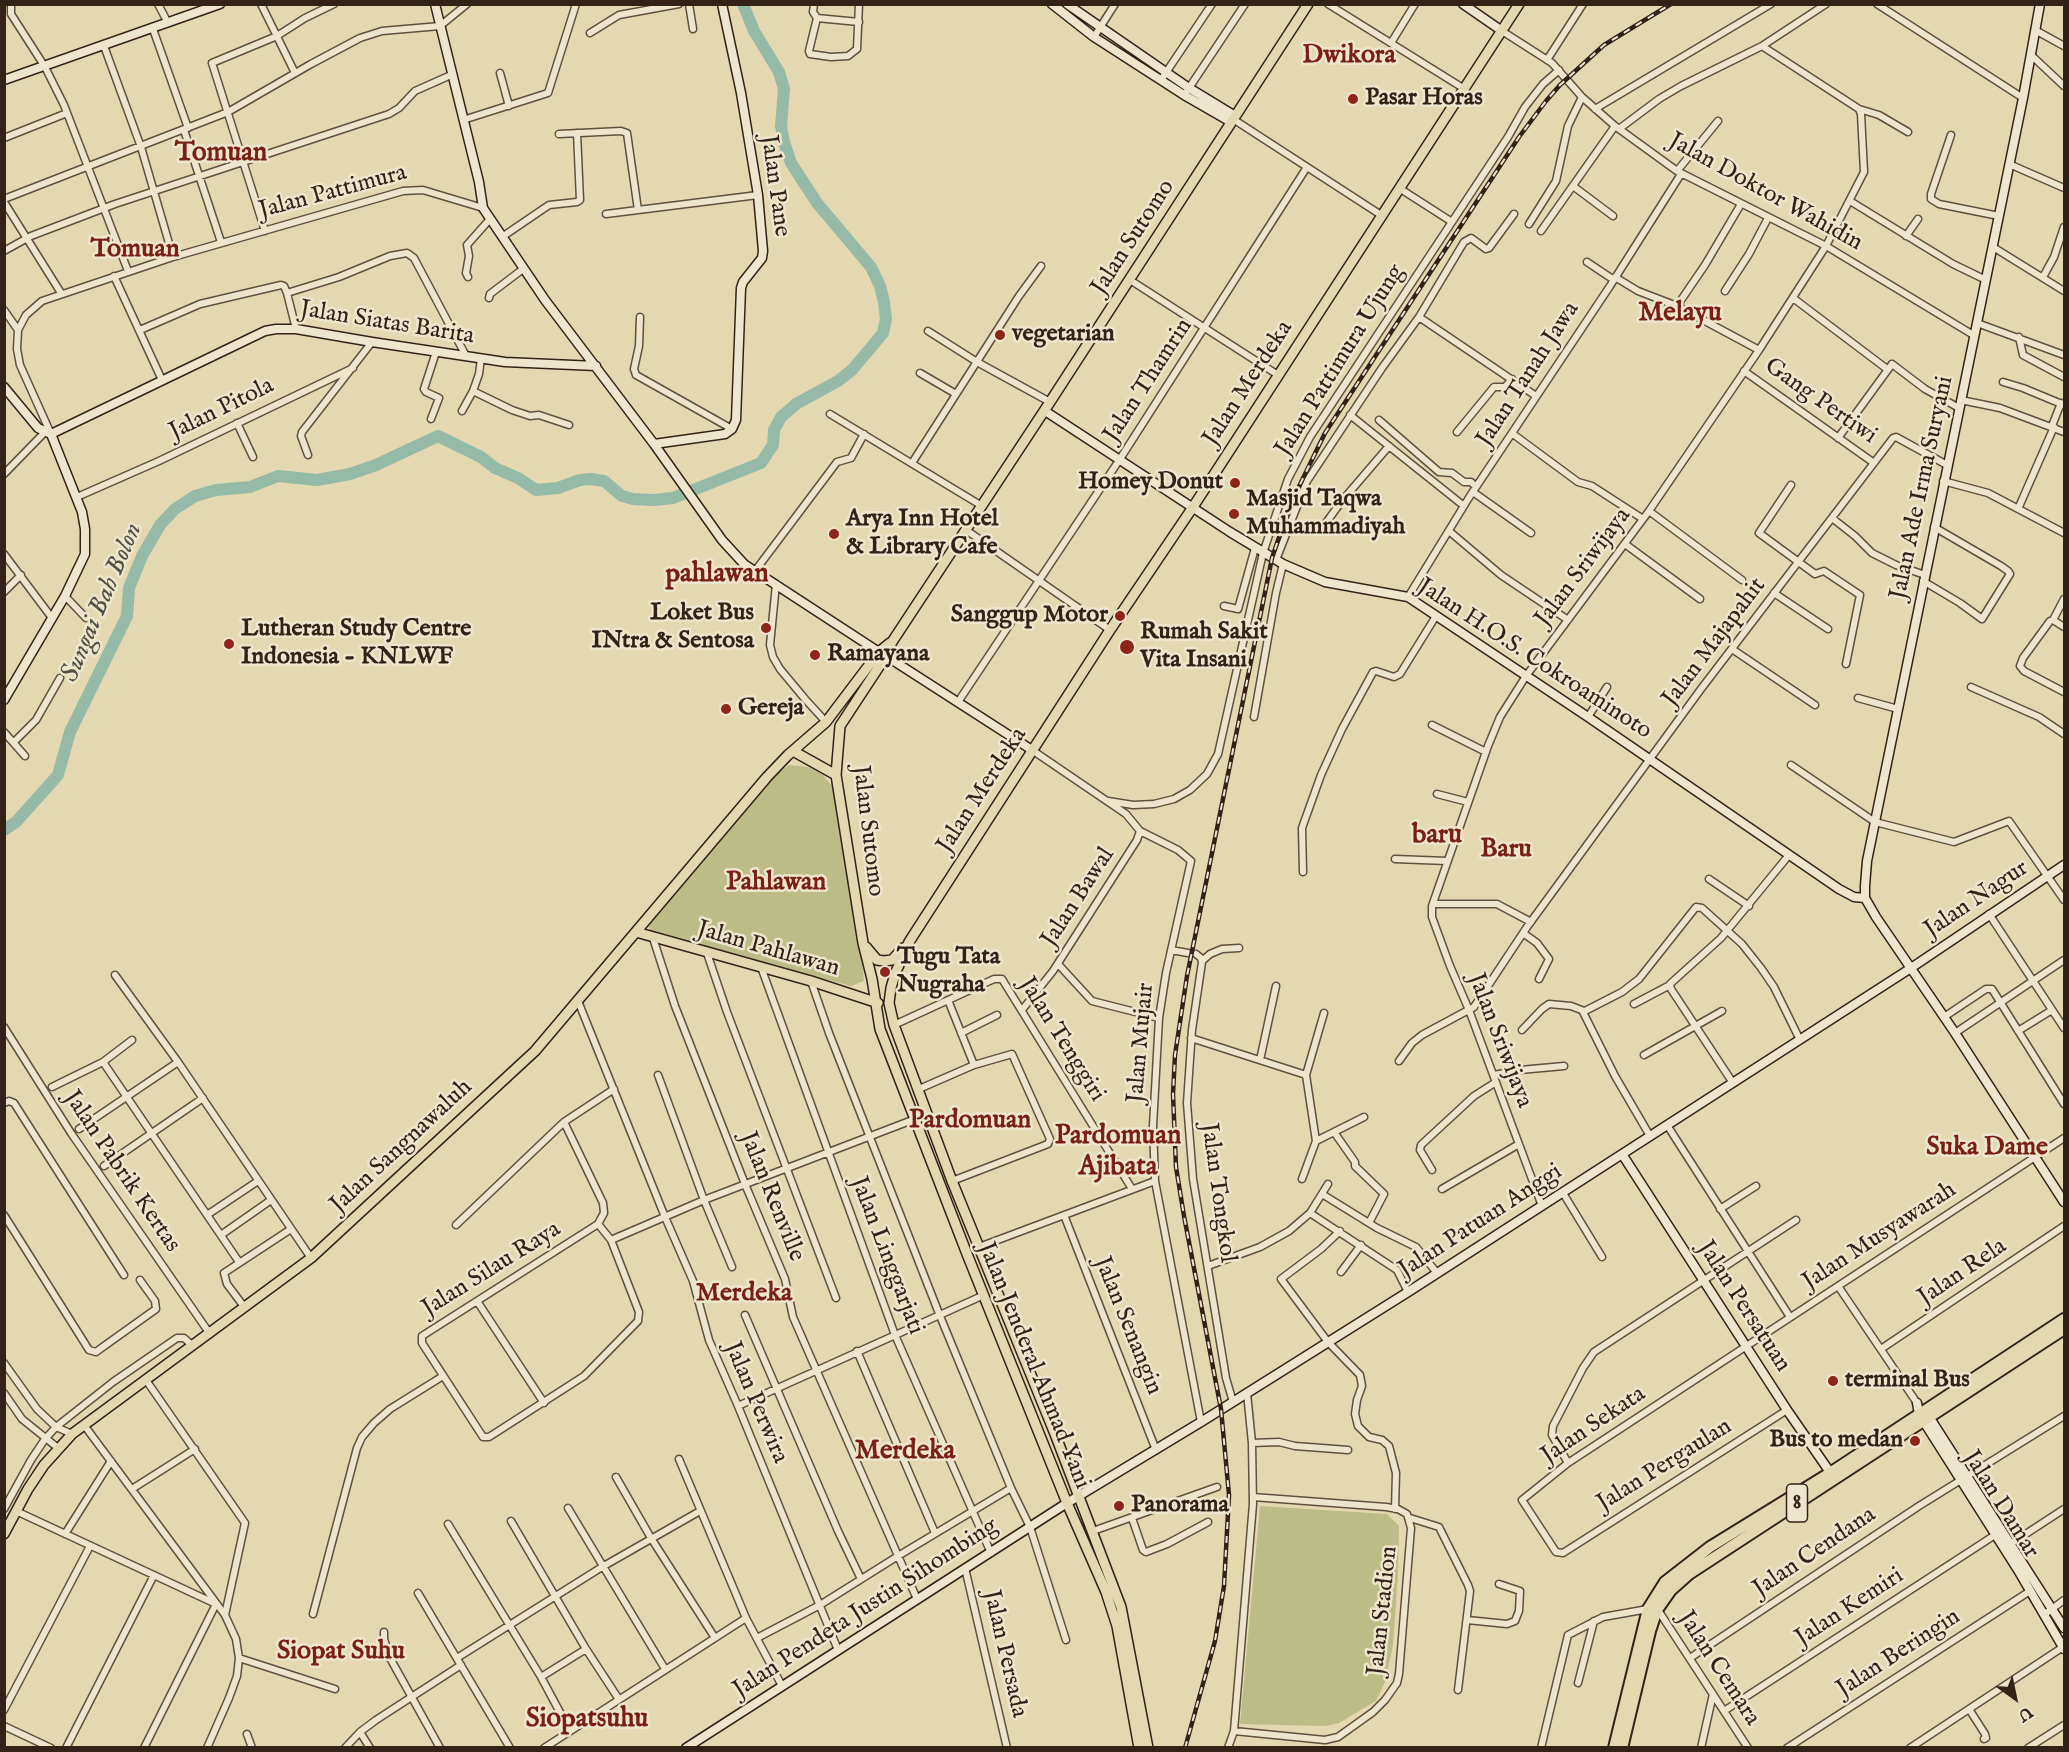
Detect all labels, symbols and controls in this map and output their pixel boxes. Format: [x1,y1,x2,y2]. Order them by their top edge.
district label: Dwikora [1302,41,1396,73]
place label: Pasar Horas [1365,85,1483,113]
marker: Pasar Horas [1346,92,1360,106]
street label: Jalan Doktor Wahidin [1663,128,1867,258]
street label: Jalan Pane [753,133,795,239]
district label: Tomuan [175,138,267,170]
street label: Jalan Pattimura [256,159,410,227]
street label: Jalan Sutomo [1086,175,1182,301]
district label: Tomuan [90,235,180,267]
street label: Jalan Pattimura Ujung [1270,260,1412,462]
street label: Jalan Siatas Barita [298,296,476,352]
street label: Jalan Tanah Jawa [1471,297,1587,453]
district label: Melayu [1638,298,1722,330]
street label: Jalan Thamrin [1098,314,1200,448]
street label: Jalan Merdeka [1198,316,1300,452]
place label: vegetarian [1012,321,1115,349]
marker: vegetarian [993,328,1007,342]
street label: Gang Pertiwi [1758,353,1882,451]
street label: Jalan Pitola [165,372,279,448]
street label: Jalan Ade Irma Suryani [1885,374,1961,602]
place label: Homey Donut [1078,469,1223,497]
marker: Homey Donut [1228,476,1242,490]
place label: Masjid Taqwa Muhammadiyah [1246,486,1405,542]
street label: Jalan Sriwijaya [1530,503,1638,633]
place label: Arya Inn Hotel & Library Cafe [846,506,998,562]
marker: Masjid Taqwa Muhammadiyah [1227,507,1241,521]
water label: Sungai Bah Bolon [56,519,150,687]
marker: Arya Inn Hotel & Library Cafe [827,527,841,541]
district label: pahlawan [665,559,769,591]
street label: Jalan H.O.S. Cokroaminoto [1411,573,1657,747]
street label: Jalan Majapahit [1657,573,1773,713]
place label: Loket Bus INtra & Sentosa [592,600,754,656]
place label: Sanggup Motor [951,602,1108,630]
marker: Sanggup Motor [1113,609,1127,623]
place label: Lutheran Study Centre Indonesia - KNLWF [241,616,471,672]
place label: Rumah Sakit Vita Insani [1140,619,1268,675]
marker: Loket Bus INtra & Sentosa [759,621,773,635]
marker: Lutheran Study Centre Indonesia - KNLWF [222,637,236,651]
marker: Rumah Sakit Vita Insani [1118,638,1136,656]
place label: Ramayana [827,641,929,669]
marker: Ramayana [808,648,822,662]
place label: Gereja [738,695,804,723]
marker: Gereja [719,702,733,716]
street label: Jalan Merdeka [932,723,1034,859]
street label: Jalan Sutomo [845,764,889,898]
district label: baru [1412,820,1462,852]
district label: Baru [1480,835,1532,867]
street label: Jalan Bawal [1036,843,1122,953]
street label: Jalan Nagur [1920,855,2034,945]
district label: Pahlawan [726,868,826,900]
street label: Jalan Pahlawan [693,916,843,984]
place label: Tugu Tata Nugraha [897,944,1000,1000]
marker: Tugu Tata Nugraha [878,965,892,979]
street label: Jalan Sriwijaya [1460,970,1538,1112]
street label: Jalan Tenggiri [1011,972,1111,1108]
street label: Jalan Mujair [1122,982,1162,1104]
street label: Jalan Sangnawaluh [325,1074,479,1220]
street label: Jalan Pabrik Kertas [56,1086,186,1258]
district label: Pardomuan [909,1106,1031,1138]
district label: Pardomuan Ajibata [1055,1121,1181,1184]
street label: Jalan Tongkol [1193,1121,1241,1265]
street label: Jalan Renville [732,1128,810,1266]
district label: Suka Dame [1926,1133,2048,1165]
street label: Jalan Patuan Anggi [1394,1158,1568,1286]
street label: Jalan Linggarjati [843,1173,929,1339]
street label: Jalan Musyawarah [1798,1177,1962,1297]
street label: Jalan Silau Raya [417,1216,567,1324]
street label: Jalan Rela [1913,1233,2013,1313]
street label: Jalan Persatuan [1690,1236,1796,1378]
street label: Jalan Jenderal Ahmad Yani [970,1238,1096,1494]
street label: Jalan Senangin [1086,1253,1168,1399]
district label: Merdeka [696,1279,792,1311]
street label: Jalan Perwira [716,1338,794,1468]
place label: terminal Bus [1845,1367,1970,1395]
marker: terminal Bus [1826,1374,1840,1388]
street label: Jalan Sekata [1536,1381,1652,1471]
street label: Jalan Pergaulan [1592,1413,1738,1519]
place label: Bus to medan [1769,1427,1903,1455]
marker: Bus to medan [1908,1434,1922,1448]
district label: Merdeka [855,1436,955,1468]
street label: Jalan Damar [1955,1446,2045,1564]
road number: 8 [1786,1484,1808,1522]
place label: Panorama [1131,1492,1229,1520]
marker: Panorama [1112,1499,1126,1513]
street label: Jalan Cendana [1748,1501,1882,1605]
street label: Jalan Pendeta Justin Sihombing [728,1513,1004,1705]
street label: Jalan Stadion [1363,1545,1405,1677]
street label: Jalan Kemiri [1791,1562,1909,1654]
street label: Jalan Persada [975,1587,1033,1721]
street label: Jalan Beringin [1832,1603,1966,1705]
street label: Jalan Cemara [1670,1606,1766,1732]
district label: Siopat Suhu [277,1637,405,1669]
north arrow [1985,1668,2045,1728]
text: U [2014,1701,2036,1725]
district label: Siopatsuhu [526,1704,648,1736]

